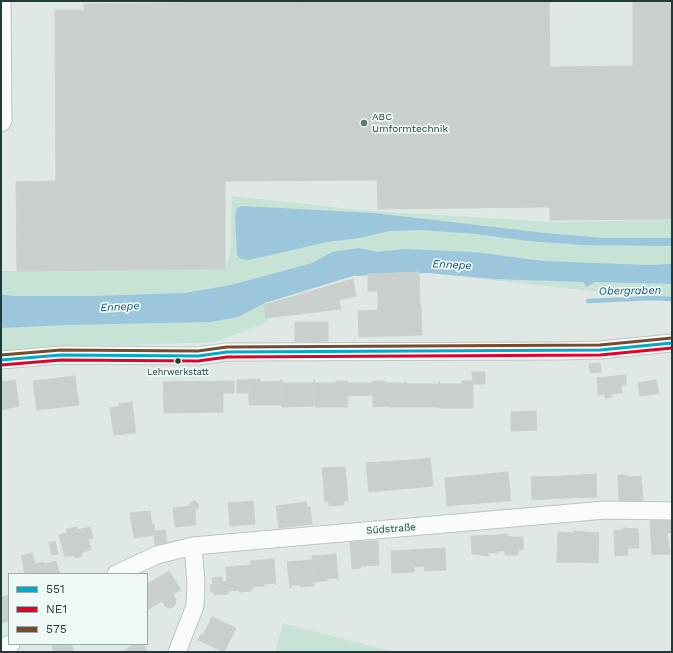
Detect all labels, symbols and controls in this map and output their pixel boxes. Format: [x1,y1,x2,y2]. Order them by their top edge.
place label: ABC Umformtechnik [372,111,448,134]
marker: ABC Umformtechnik [359,118,369,128]
water label: Ennepe [432,257,472,273]
water label: Obergraben [599,284,661,298]
water label: Ennepe [100,299,140,315]
marker: Lehrwerkstatt [173,356,183,366]
place label: Lehrwerkstatt [147,367,209,377]
street label: Südstraße [366,521,416,537]
legend [8,573,148,645]
text: 551 [46,582,65,596]
text: NE1 [46,602,67,616]
text: 575 [46,622,67,636]

